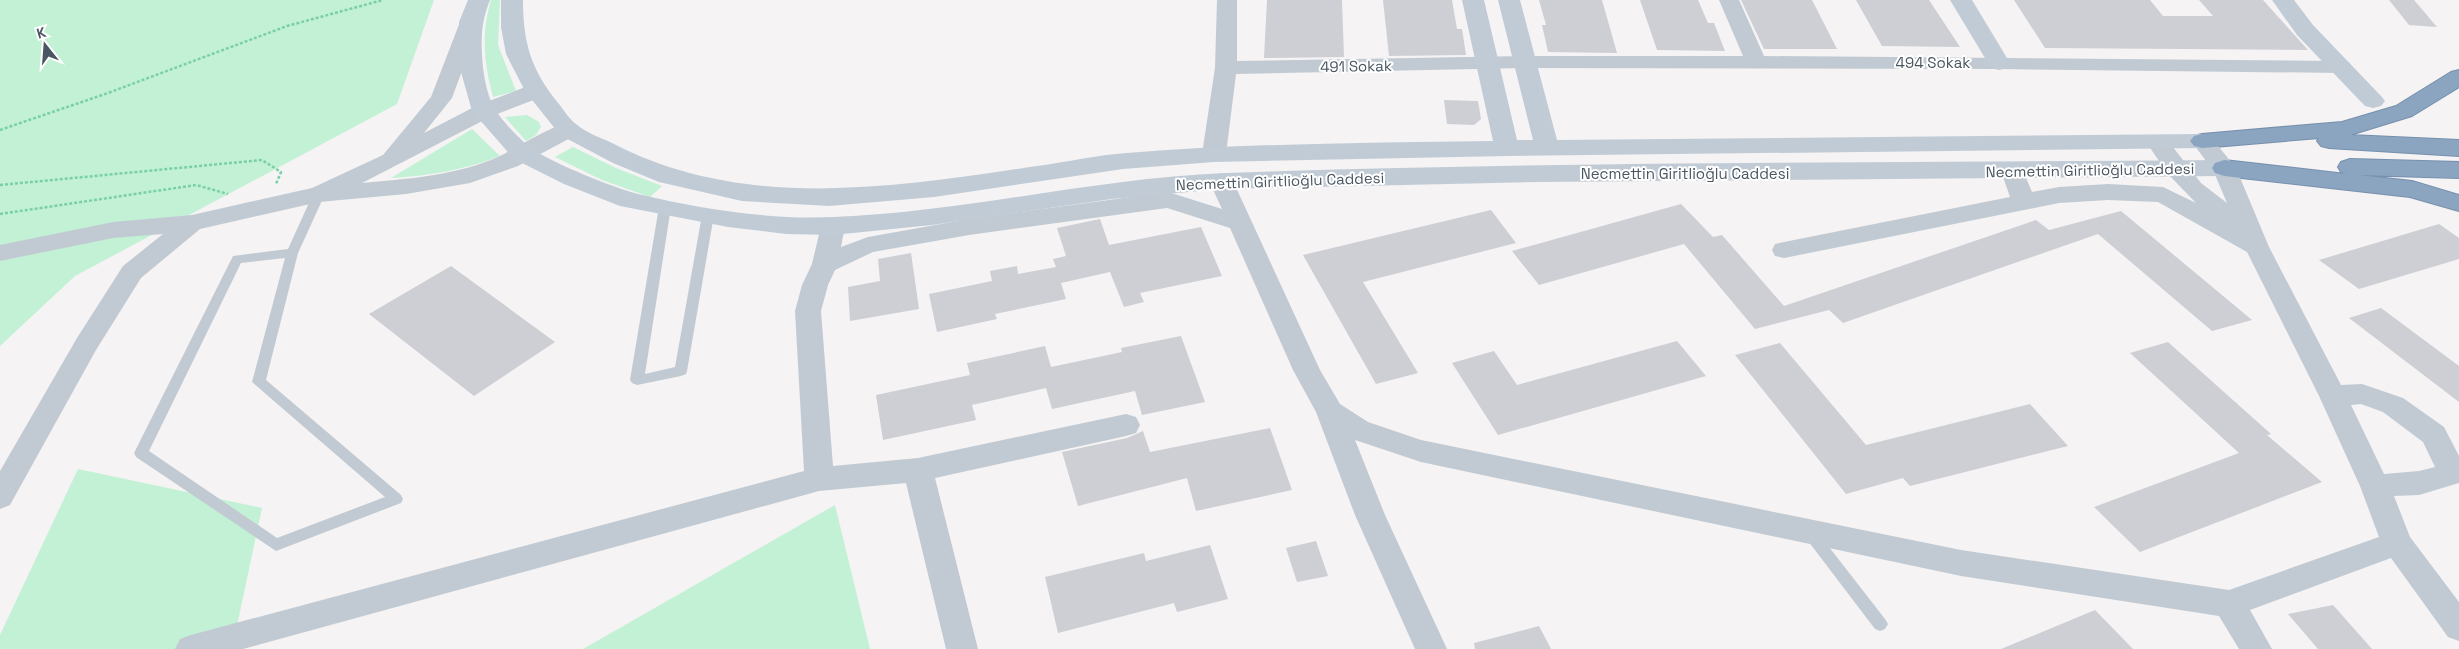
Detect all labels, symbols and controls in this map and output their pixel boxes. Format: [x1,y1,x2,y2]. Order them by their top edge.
north arrow [20,20,70,70]
text: K [34,23,48,42]
street label: 494 Sokak [1896,53,1970,72]
street label: 491 Sokak [1320,56,1392,76]
street label: Necmettin Giritlioğlu Caddesi [1986,159,2194,181]
street label: Necmettin Giritlioğlu Caddesi [1581,164,1789,183]
street label: Necmettin Giritlioğlu Caddesi [1175,168,1385,194]

